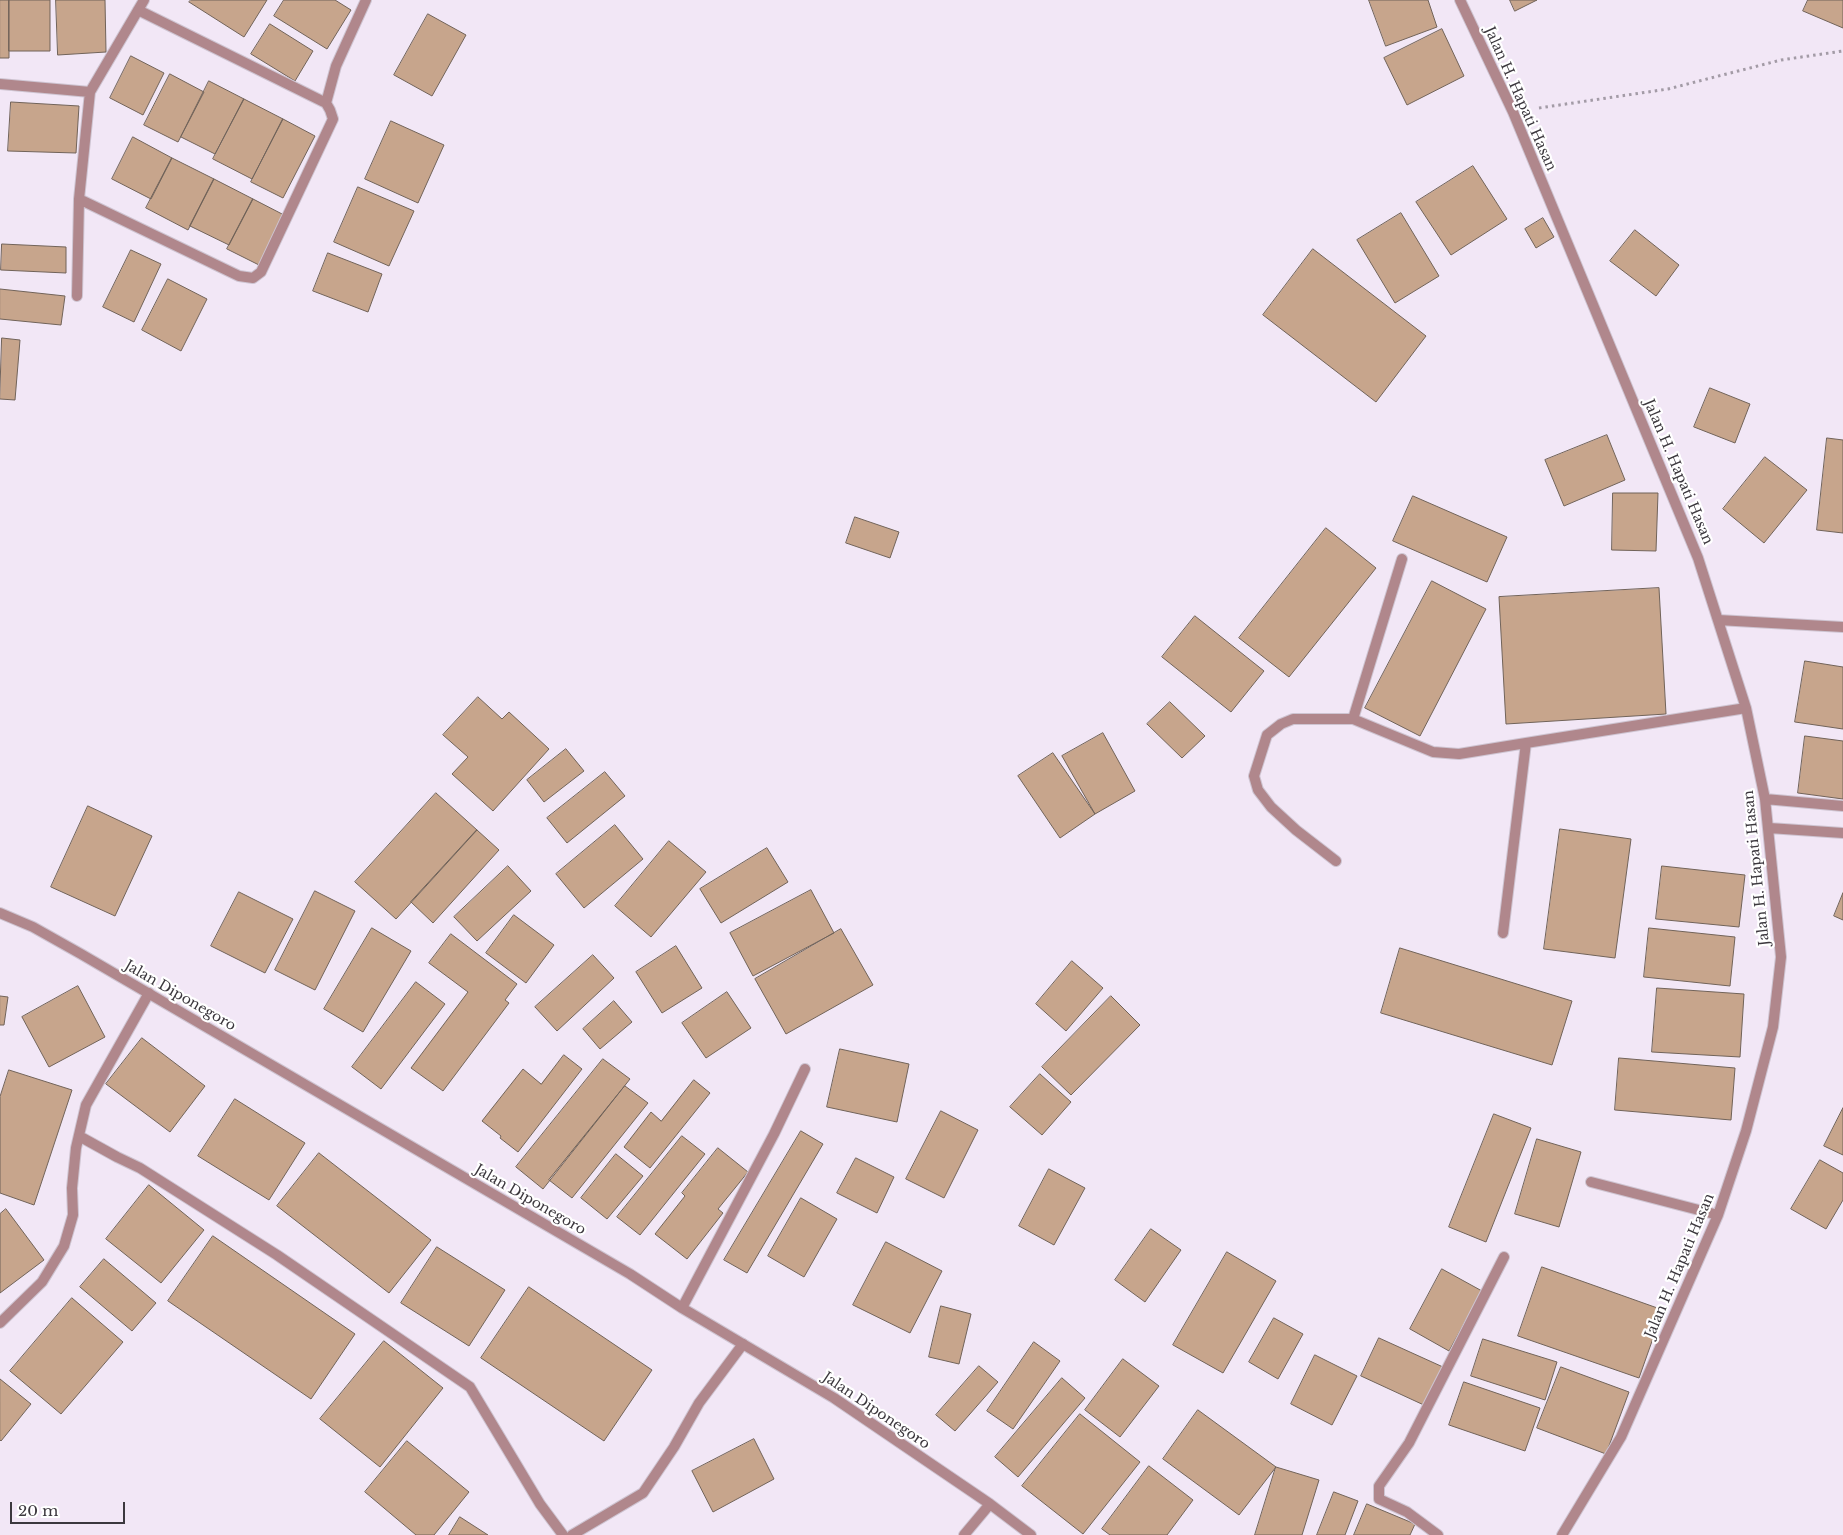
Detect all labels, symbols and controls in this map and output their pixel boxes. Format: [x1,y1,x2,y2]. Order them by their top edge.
street label: Jalan H. Hapati Hasan [1481,24,1559,174]
street label: Jalan H. Hapati Hasan [1640,397,1716,547]
street label: Jalan H. Hapati Hasan [1740,790,1774,946]
street label: Jalan Diponegoro [121,957,239,1035]
street label: Jalan Diponegoro [471,1161,589,1239]
street label: Jalan H. Hapati Hasan [1642,1191,1718,1341]
street label: Jalan Diponegoro [819,1369,933,1453]
scale bar [12,1492,128,1524]
text: 20 m [18,1501,58,1520]

